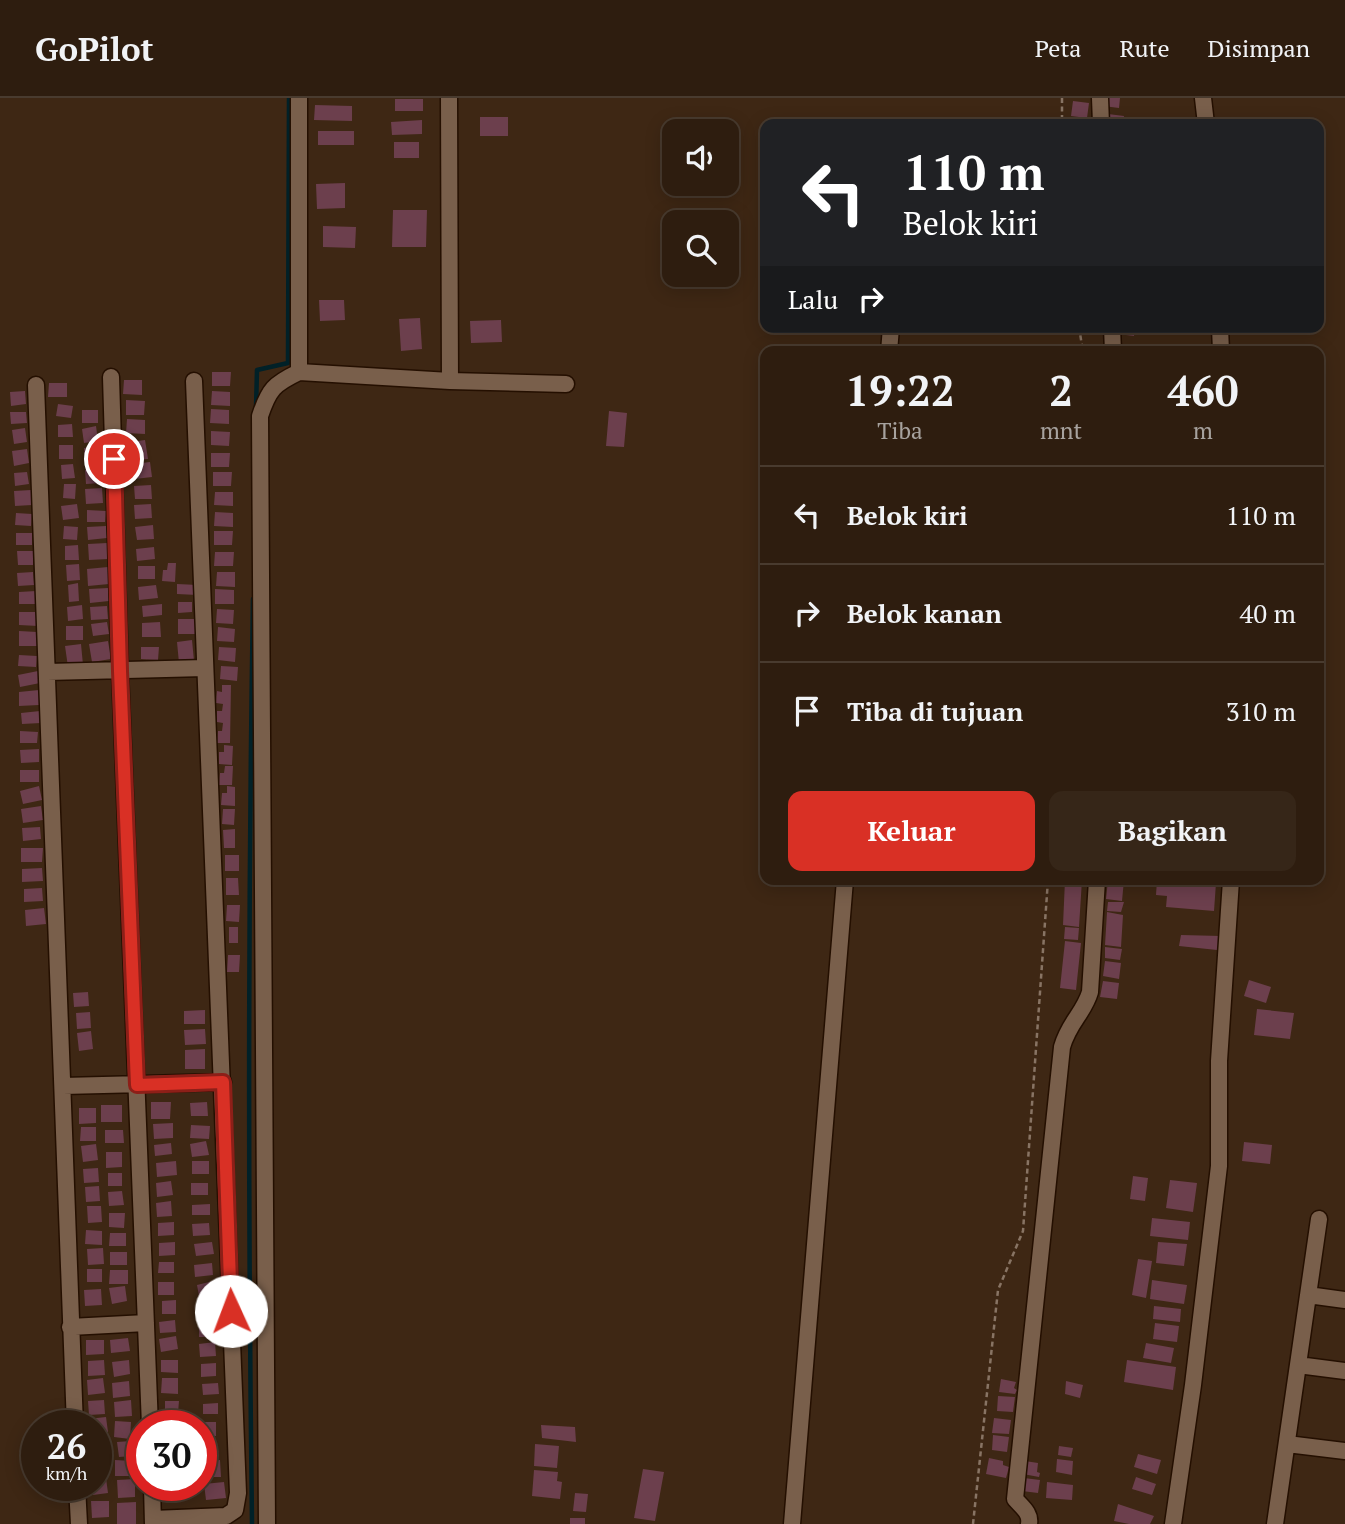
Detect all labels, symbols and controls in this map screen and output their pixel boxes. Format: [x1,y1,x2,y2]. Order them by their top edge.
text: GoPilot [35,27,154,70]
text: Peta [1035,32,1081,64]
text: Rute [1119,32,1169,64]
text: Disimpan [1207,32,1310,64]
map controls [662,119,739,287]
button: sound [662,119,739,196]
text: 110 m [903,139,1045,204]
icon: left [788,147,879,238]
text: Belok kiri [903,202,1038,244]
button: search [662,210,739,287]
icon: right [852,280,890,318]
text: Lalu [788,282,838,316]
text: 19:22 [845,362,955,418]
text: 2 [1049,362,1073,418]
text: 460 [1167,362,1239,418]
text: Tiba [877,415,923,446]
text: mnt [1040,415,1082,446]
text: m [1193,415,1213,446]
pin [84,429,144,489]
icon: arrive [95,440,133,478]
icon: left [788,496,826,534]
text: Belok kiri [847,498,968,532]
text: 110 m [1226,498,1296,532]
icon: right [788,594,826,632]
text: Belok kanan [847,596,1002,630]
text: 40 m [1240,596,1296,630]
icon: arrive [788,692,826,730]
text: Tiba di tujuan [847,694,1023,728]
text: 310 m [1226,694,1296,728]
button: Keluar [788,791,1035,871]
button: Bagikan [1049,791,1296,871]
position arrow [194,1274,268,1348]
speed limit sign: 30 [126,1410,217,1501]
text: 26 [47,1423,86,1469]
text: km/h [46,1461,87,1485]

